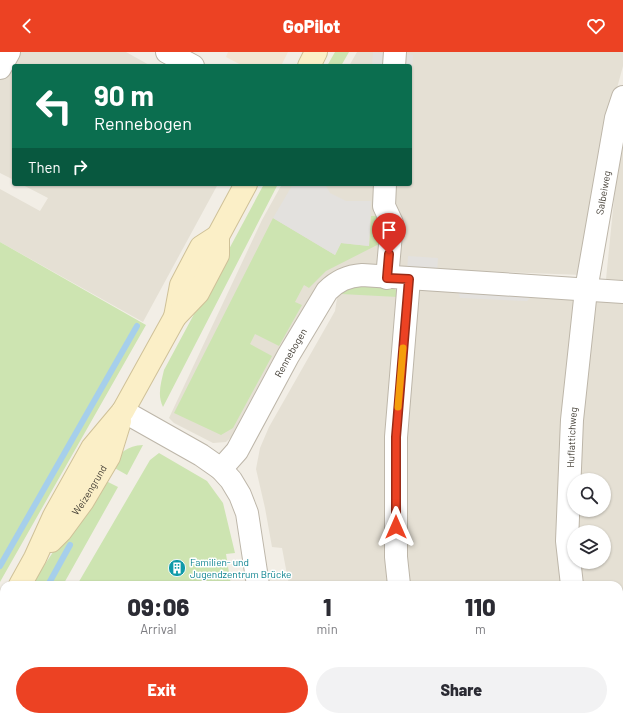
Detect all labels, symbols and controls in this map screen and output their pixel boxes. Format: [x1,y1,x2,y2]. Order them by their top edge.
icon: back [16,15,38,37]
text: GoPilot [283,15,340,37]
icon: heart [585,15,607,37]
text: 90 m [94,78,154,112]
icon: left [28,80,80,132]
text: Rennebogen [94,112,192,134]
icon: right [69,156,91,178]
text: Then [28,158,61,176]
street label: Salbeiweg [593,170,613,215]
pin [372,213,406,254]
icon: arrive [378,219,400,241]
street label: Rennebogen [272,326,309,379]
street label: Huflattichweg [564,406,579,468]
street label: Weizengrund [69,463,109,517]
map controls [567,473,611,569]
button: search [567,473,611,517]
position arrow [375,506,417,548]
button: layers [567,525,611,569]
place label: Familien- und Jugendzentrum Brücke [190,556,291,580]
building icon: Familien- und Jugendzentrum Brücke [167,558,187,578]
text: 09:06 [127,592,189,621]
text: 1 [323,592,331,621]
text: 110 [465,592,496,621]
text: Arrival [140,621,176,637]
text: min [317,621,338,637]
text: m [475,621,486,637]
button: Exit [16,667,308,713]
button: Share [316,667,607,713]

